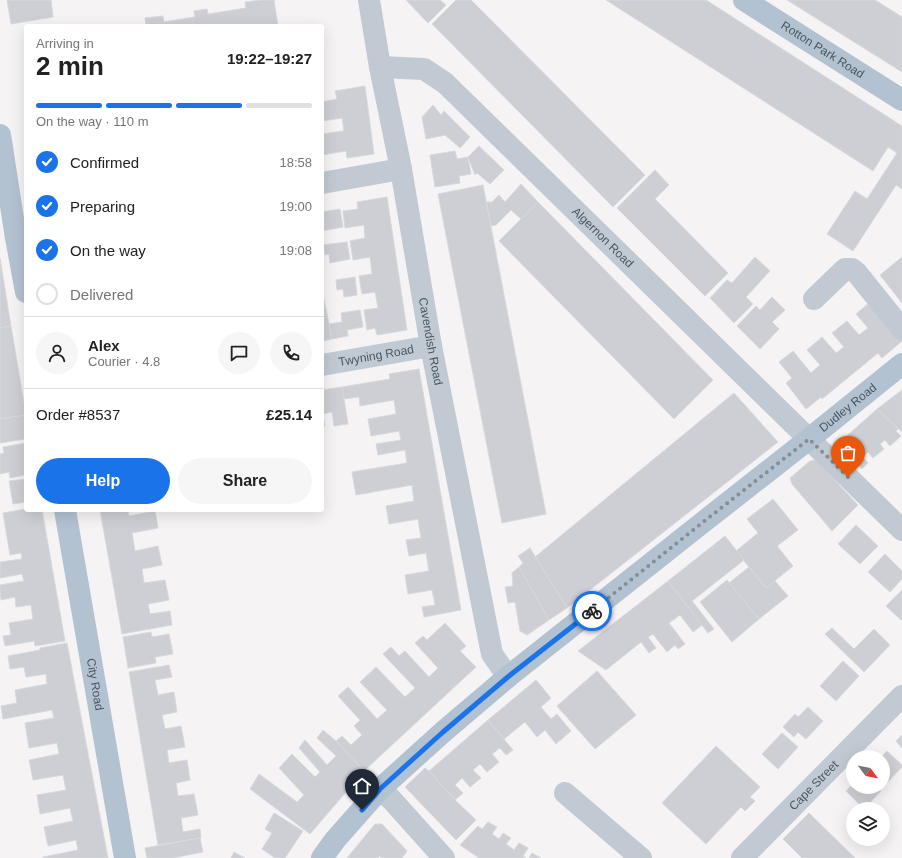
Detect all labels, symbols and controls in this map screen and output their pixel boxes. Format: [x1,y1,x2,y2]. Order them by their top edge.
street label: Rotton Park Road [778,18,867,81]
text: Arriving in [36,36,94,51]
text: 19:22–19:27 [227,50,312,67]
text: 2 min [36,51,104,81]
text: On the way · 110 m [36,114,148,129]
icon: check [36,151,58,173]
text: Confirmed [70,154,139,171]
text: 18:58 [279,155,312,170]
icon: check [36,195,58,217]
text: Preparing [70,198,135,215]
text: 19:00 [279,199,312,214]
street label: Algernon Road [569,204,636,270]
icon: check [36,239,58,261]
text: On the way [70,242,146,259]
text: 19:08 [279,243,312,258]
text: Delivered [70,286,133,303]
street label: Cavendish Road [416,297,446,386]
button: person [36,332,78,374]
button: chat [218,332,260,374]
button: phone [270,332,312,374]
text: Alex [88,337,120,354]
street label: Twyning Road [337,342,415,369]
text: Courier · 4.8 [88,354,160,369]
street label: Dudley Road [816,380,879,435]
text: Order #8537 [36,406,120,423]
text: £25.14 [266,406,312,423]
pin [831,436,865,477]
icon: bag [837,442,859,464]
button: Help [36,458,170,504]
button: Share [178,458,312,504]
courier [572,591,612,631]
icon: bike [581,600,603,622]
street label: City Road [84,657,106,712]
north arrow [846,750,890,794]
map controls [846,750,890,846]
street label: Cape Street [786,757,842,813]
pin [345,769,379,810]
icon: home [351,775,373,797]
button: layers [846,802,890,846]

